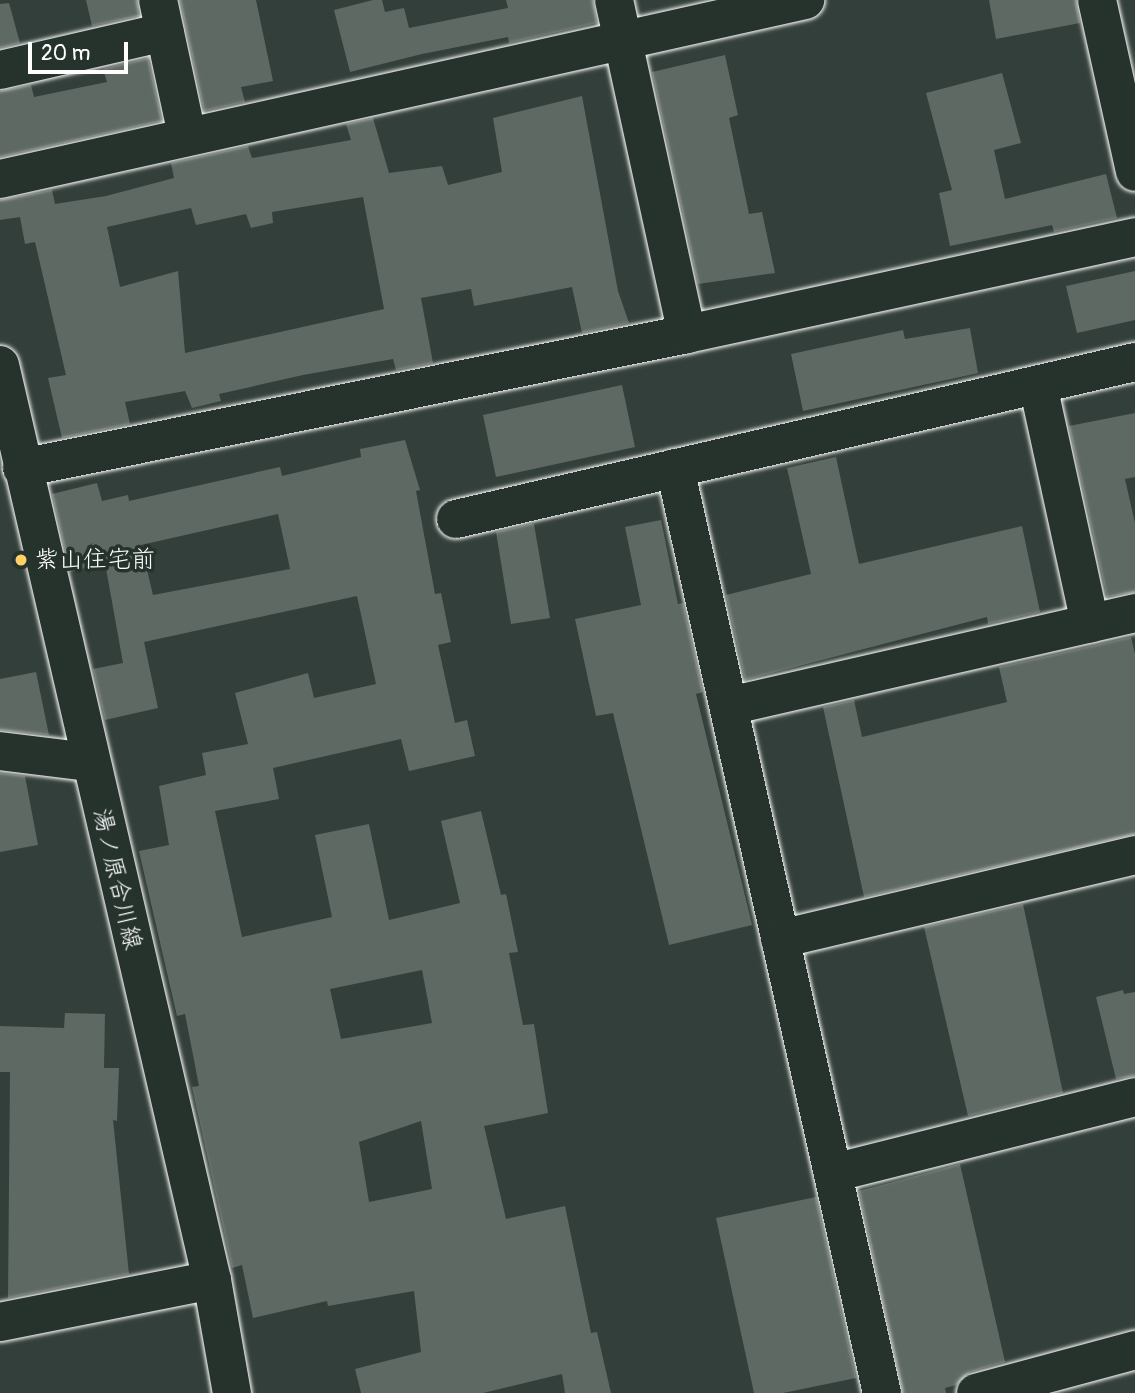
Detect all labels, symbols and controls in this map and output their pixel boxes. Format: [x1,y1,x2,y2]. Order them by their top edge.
scale bar [32,28,131,72]
text: 20 m [41,40,90,67]
place label: 紫山住宅前 [35,546,155,574]
marker: 紫山住宅前 [13,552,29,568]
street label: 湯ノ原合川線 [87,806,147,952]

